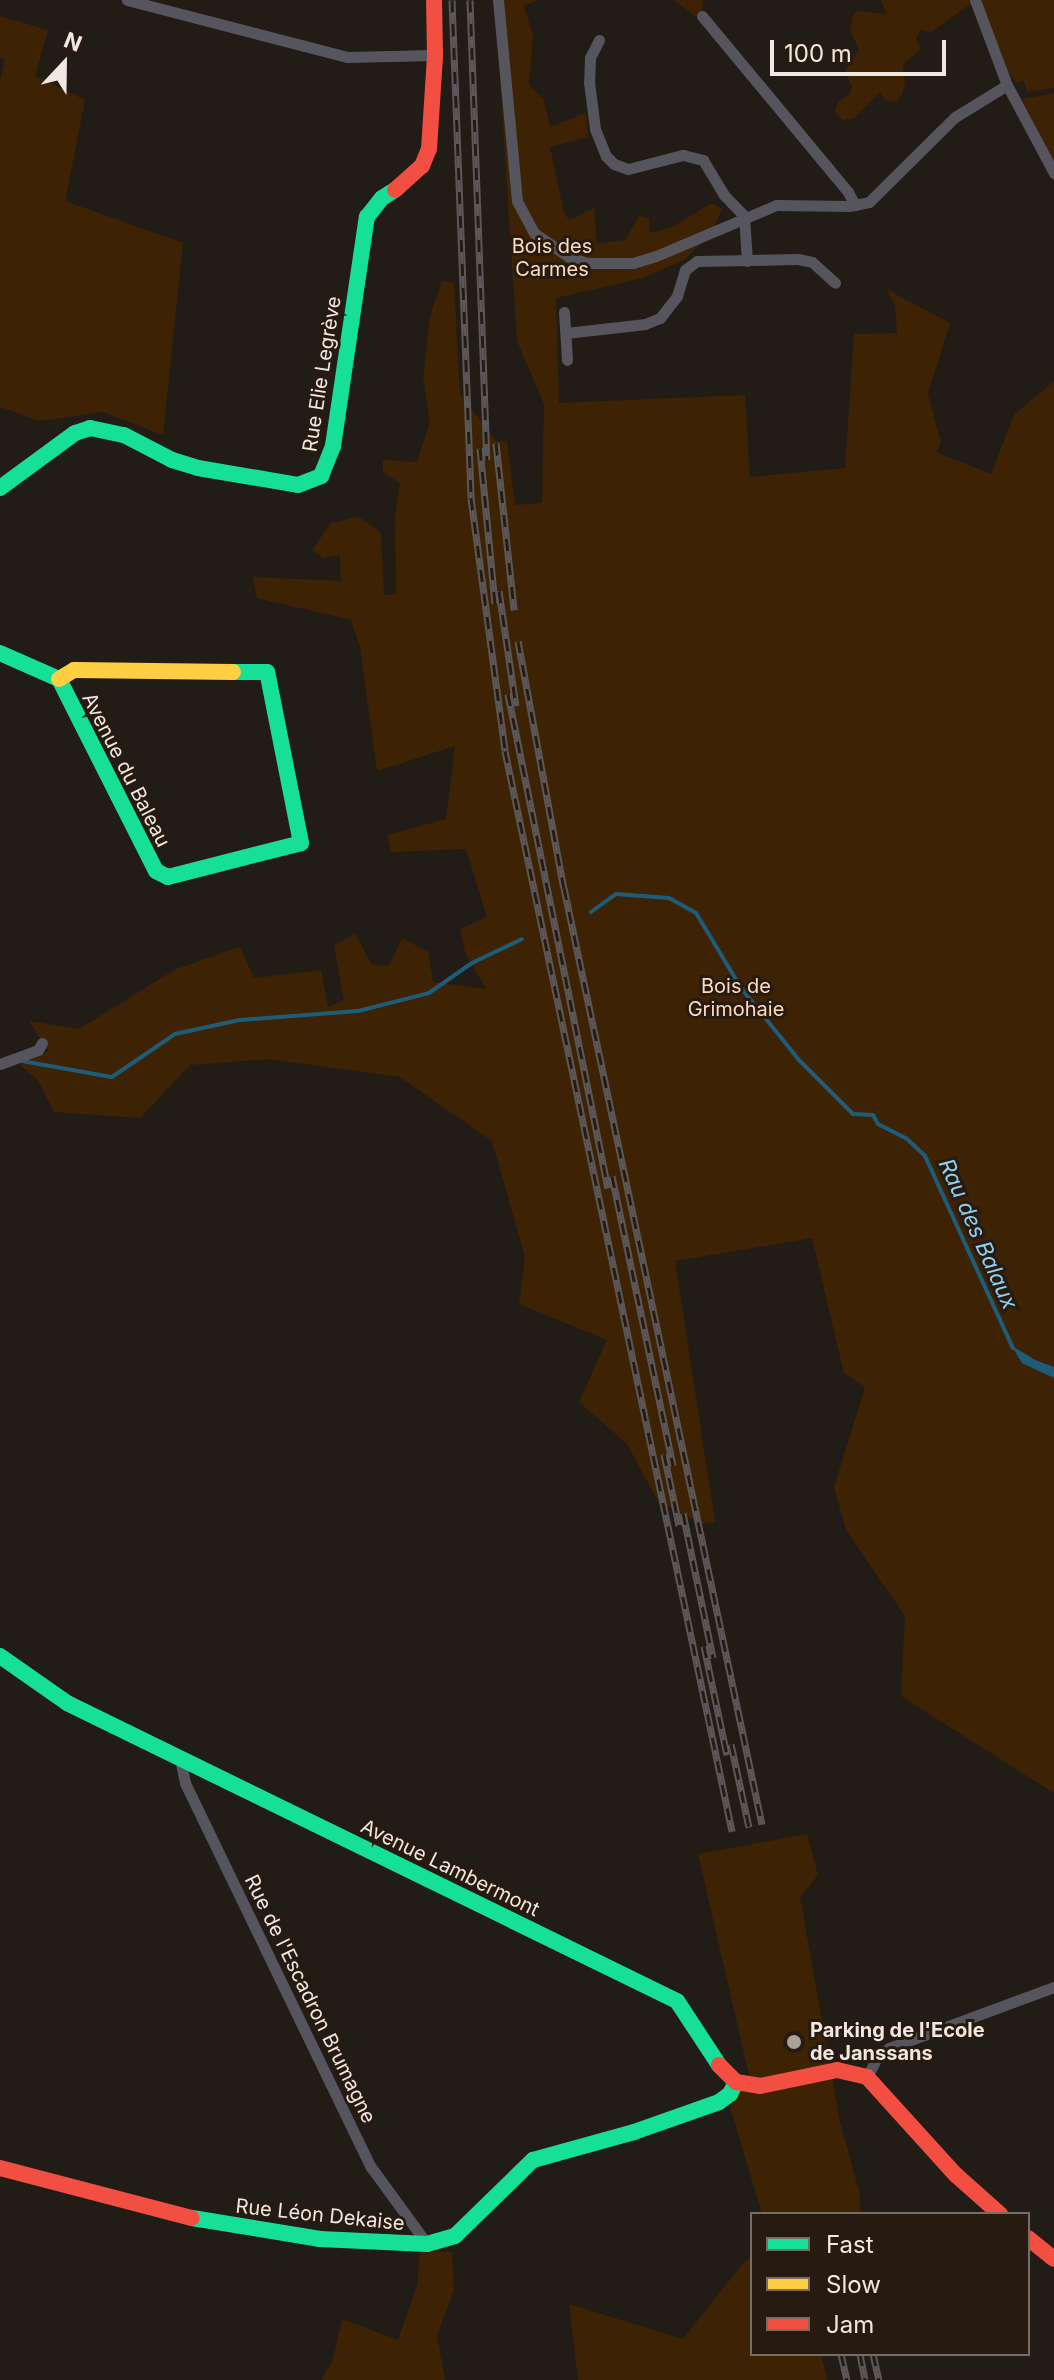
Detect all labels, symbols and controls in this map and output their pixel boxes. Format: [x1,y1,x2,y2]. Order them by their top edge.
north arrow [24,24,104,104]
scale bar [774,24,950,74]
text: N [60,27,86,57]
text: 100 m [784,39,852,68]
park label: Bois des Carmes [512,235,592,282]
street label: Rue Elie Legrève [298,294,346,454]
street label: Avenue du Baleau [77,689,175,851]
park label: Bois de Grimohaie [688,974,784,1021]
water label: Rau des Balaux [933,1155,1023,1313]
street label: Avenue Lambermont [357,1814,543,1922]
street label: Rue de l'Escadron Brumagne [239,1871,381,2127]
place label: Parking de l'Ecole de Janssans [810,2018,985,2065]
marker: Parking de l'Ecole de Janssans [785,2033,803,2051]
street label: Rue Léon Dekaise [234,2194,406,2236]
legend [750,2212,1030,2356]
text: Fast [826,2230,874,2259]
text: Slow [826,2270,881,2299]
text: Jam [826,2310,874,2339]

